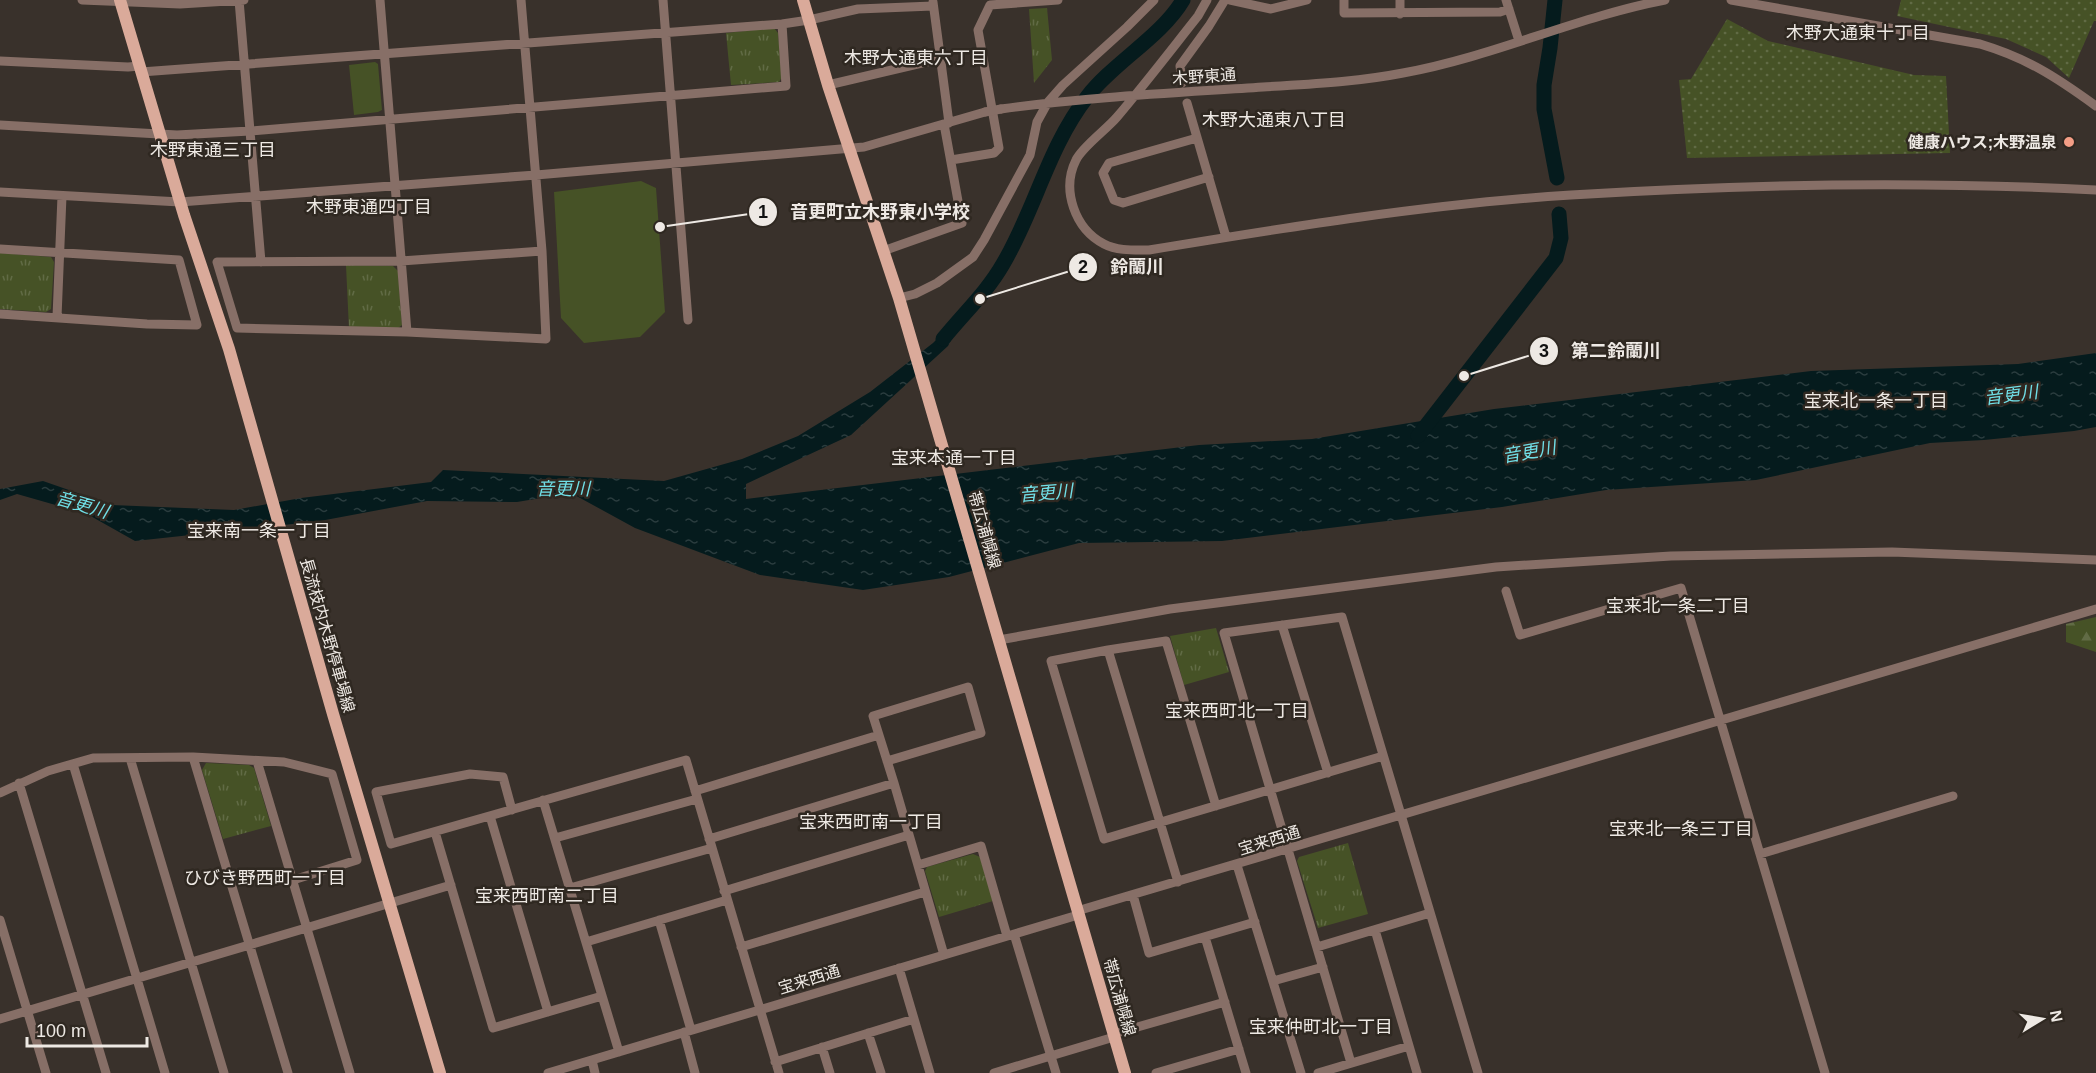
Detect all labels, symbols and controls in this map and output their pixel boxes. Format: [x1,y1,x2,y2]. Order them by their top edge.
district label: 木野大通東十丁目 [1786,23,1930,43]
district label: 木野大通東六丁目 [844,48,988,68]
street label: 木野東通 [1172,66,1237,87]
district label: 木野大通東八丁目 [1202,110,1346,130]
place label: 健康ハウス;木野温泉 [1908,134,2057,151]
marker: 健康ハウス;木野温泉 [2062,135,2076,149]
district label: 木野東通三丁目 [150,140,276,160]
callout: 音更町立木野東小学校 [748,194,982,230]
district label: 木野東通四丁目 [306,197,432,217]
text: 1 [758,202,768,222]
text: 音更町立木野東小学校 [790,202,970,222]
callout: 鈴蘭川 [1068,249,1176,285]
text: 2 [1078,257,1088,277]
text: 鈴蘭川 [1110,257,1164,277]
callout: 第二鈴蘭川 [1529,333,1673,369]
text: 3 [1539,341,1549,361]
text: 第二鈴蘭川 [1571,341,1661,361]
water label: 音更川 [1983,382,2041,408]
district label: 宝来北一条一丁目 [1804,391,1948,411]
water label: 音更川 [1501,437,1559,467]
district label: 宝来本通一丁目 [891,448,1017,468]
water label: 音更川 [536,479,592,499]
water label: 音更川 [1018,481,1076,505]
water label: 音更川 [53,488,113,523]
street label: 帯広浦幌線 [965,489,1004,571]
district label: 宝来南一条一丁目 [187,521,331,541]
street label: 長流枝内木野停車場線 [297,556,358,714]
district label: 宝来北一条二丁目 [1606,596,1750,616]
district label: 宝来西町北一丁目 [1165,701,1309,721]
district label: 宝来西町南一丁目 [799,812,943,832]
district label: 宝来北一条三丁目 [1609,819,1753,839]
street label: 宝来西通 [1236,823,1302,858]
district label: ひびき野西町一丁目 [184,868,346,888]
district label: 宝来西町南二丁目 [475,886,619,906]
street label: 帯広浦幌線 [1100,956,1139,1038]
street label: 宝来西通 [776,962,842,997]
north arrow [2012,989,2072,1049]
text: N [2047,1009,2066,1024]
scale bar [27,1010,147,1048]
district label: 宝来仲町北一丁目 [1249,1017,1393,1037]
text: 100 m [36,1021,86,1041]

